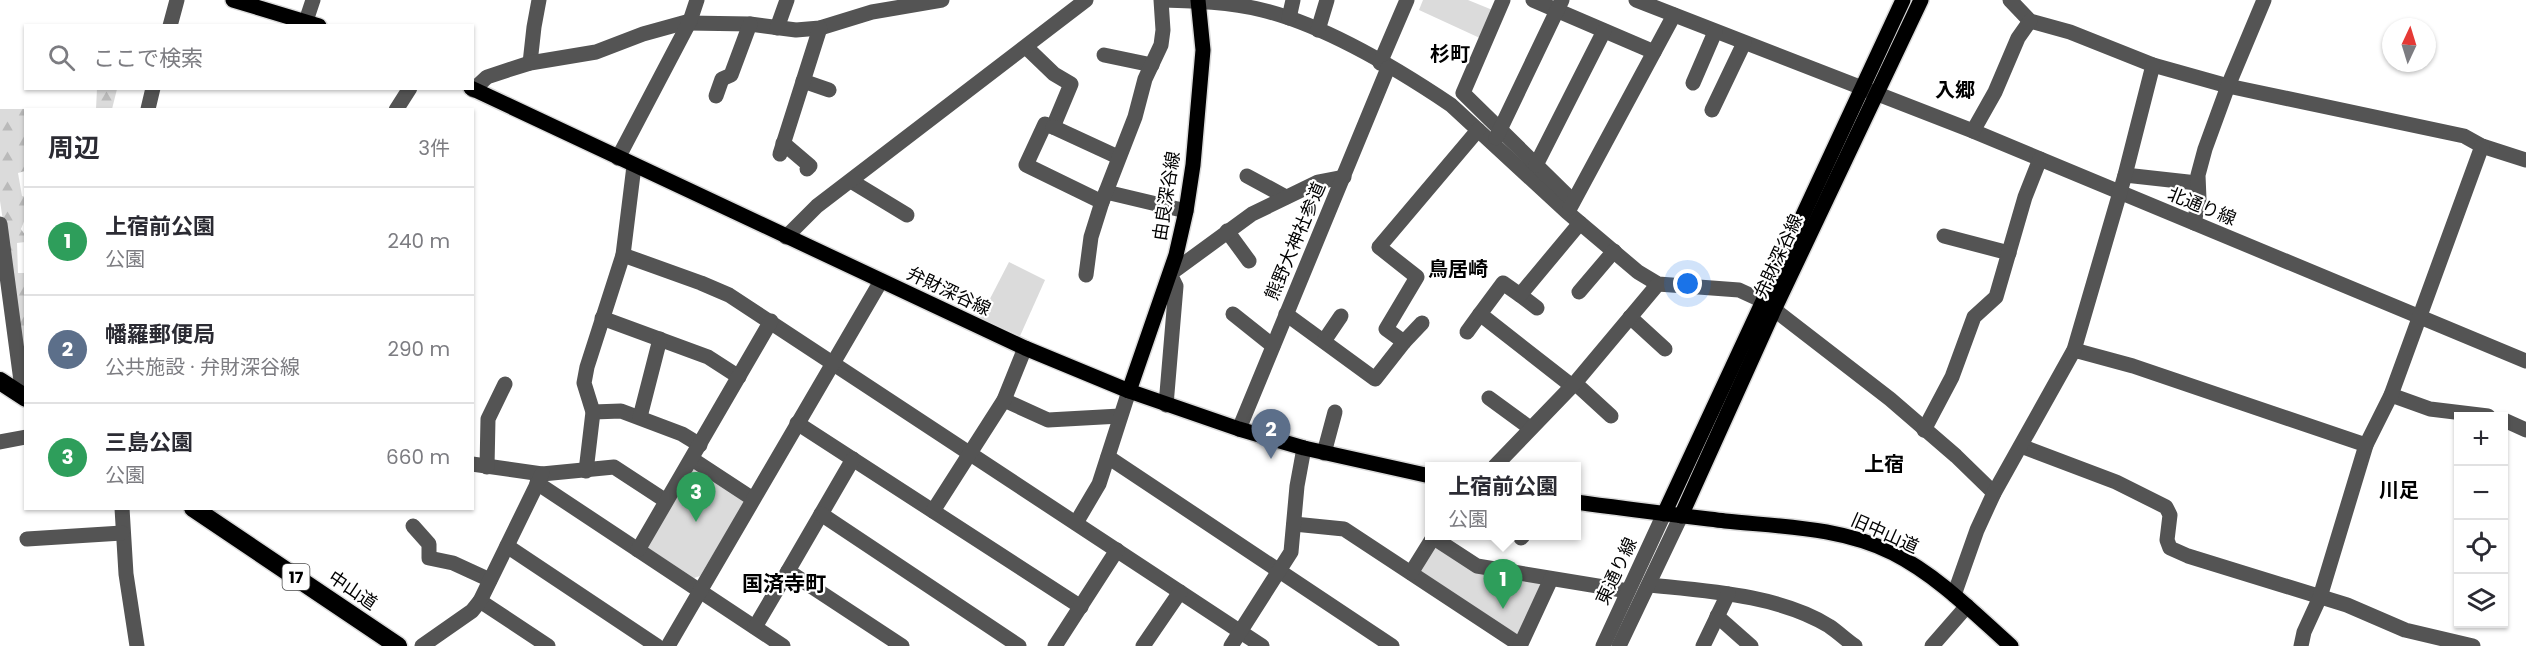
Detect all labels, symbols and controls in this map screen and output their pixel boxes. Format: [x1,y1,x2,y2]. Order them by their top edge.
north arrow [2382,18,2436,72]
search box [24,24,474,90]
district label: 杉町 [1430,40,1470,68]
icon: search [45,41,78,74]
text: ここで検索 [93,43,203,74]
district label: 入郷 [1935,76,1975,104]
text: 周辺 [48,130,100,166]
text: 3件 [418,134,450,162]
street label: 由良深谷線 [1147,150,1185,242]
street label: 熊野大神社参道 [1259,178,1331,304]
street label: 北通り線 [2164,181,2240,231]
street label: 弁財深谷線 [1748,210,1808,302]
text: 上宿前公園 [105,211,215,242]
text: 1 [64,227,71,255]
text: 240 m [387,227,450,255]
text: 公園 [105,245,145,273]
district label: 鳥居崎 [1428,255,1488,283]
street label: 弁財深谷線 [903,261,995,321]
your location [1673,269,1702,298]
text: 幡羅郵便局 [105,319,215,350]
text: 2 [62,335,73,363]
text: 290 m [387,335,450,363]
text: 公共施設 · 弁財深谷線 [105,353,300,381]
pin: 2 [1252,410,1290,459]
map controls [2454,412,2508,628]
button: + [2454,412,2508,466]
text: 三島公園 [105,427,193,458]
text: 3 [61,443,74,471]
text: 660 m [386,443,450,471]
district label: 上宿 [1864,450,1904,478]
text: 公園 [105,461,145,489]
popup [1425,462,1581,540]
button: − [2454,466,2508,520]
text: 上宿前公園 [1448,471,1558,502]
pin: 3 [676,472,716,522]
district label: 川足 [2379,476,2419,504]
text: 公園 [1448,505,1488,533]
street label: 旧中山道 [1847,507,1923,559]
button: locate [2454,520,2508,574]
street label: 東通り線 [1589,533,1643,609]
pin: 1 [1484,560,1522,609]
road number: 17 [282,564,310,590]
street label: 中山道 [324,565,382,615]
district label: 国済寺町 [742,569,826,598]
button: layers [2454,574,2508,628]

